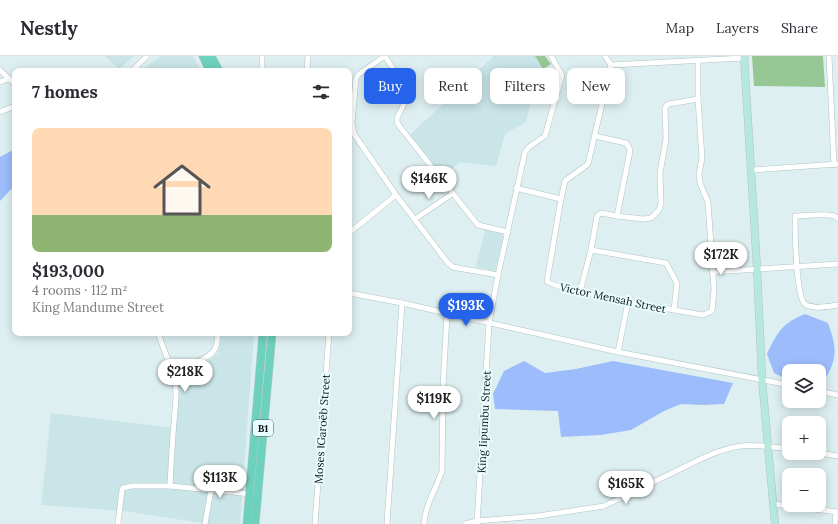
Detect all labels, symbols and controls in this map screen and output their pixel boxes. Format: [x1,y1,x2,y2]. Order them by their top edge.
text: Nestly [20,16,78,40]
text: Map [666,19,694,37]
text: Layers [716,19,759,37]
text: Share [781,19,818,37]
chip: Buy [364,68,416,104]
chip: Rent [424,68,482,104]
chip: Filters [490,68,559,104]
chip: New [567,68,625,104]
text: 7 homes [32,81,98,103]
icon: filters [310,81,332,103]
icon: home [146,154,218,226]
pin: $146K [401,166,457,200]
text: $146K [411,170,447,187]
pin: $172K [693,242,749,276]
text: $172K [703,246,739,263]
text: $193,000 [32,260,105,282]
street label: Victor Mensah Street [558,280,668,316]
text: 4 rooms · 112 m² [32,282,127,299]
pin: $193K [438,293,494,327]
text: $193K [448,297,484,314]
text: King Mandume Street [32,299,164,316]
pin: $218K [157,359,213,393]
text: $218K [167,363,203,380]
map controls [782,364,826,512]
button: layers [782,364,826,408]
street label: King Iipumbu Street [474,369,494,474]
street label: Moses ǁGaroëb Street [311,373,333,484]
pin: $119K [406,386,462,420]
text: $119K [417,390,451,407]
button: + [782,416,826,460]
road number: B1 [253,420,273,436]
pin: $113K [192,465,248,499]
button: − [782,468,826,512]
text: $113K [203,469,237,486]
pin: $165K [598,471,654,505]
text: $165K [608,475,644,492]

